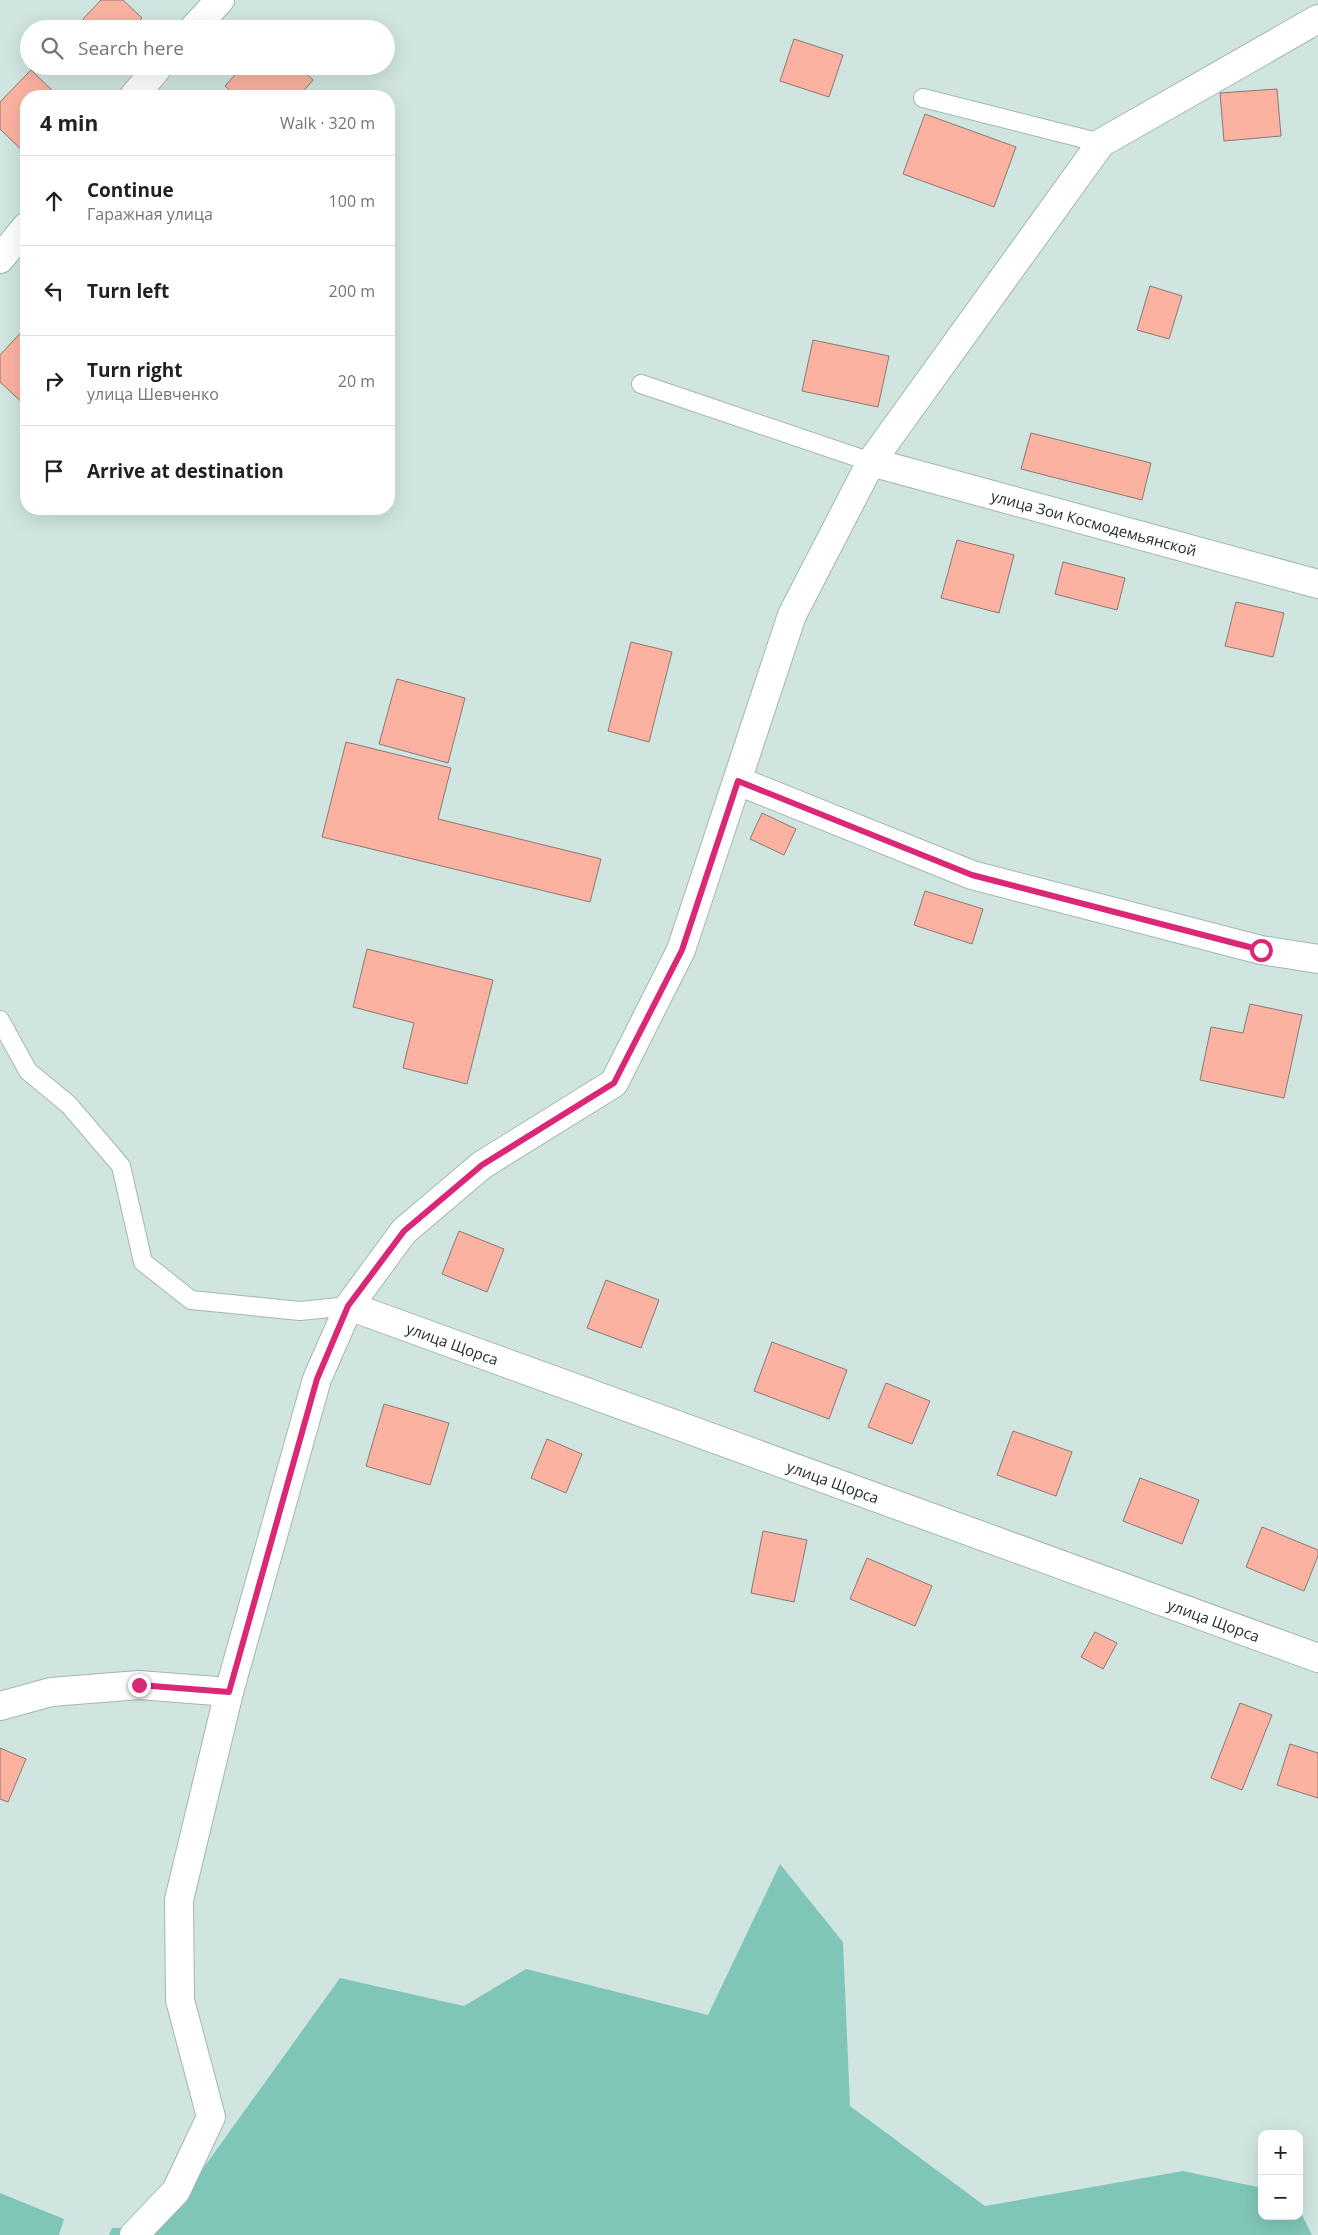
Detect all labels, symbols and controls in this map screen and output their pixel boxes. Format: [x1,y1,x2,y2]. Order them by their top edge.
search box [20,20,395,75]
icon: search [38,34,66,62]
text: Search here [78,35,184,61]
text: 4 min [40,109,98,137]
text: Walk · 320 m [280,112,375,134]
text: Continue [87,177,174,203]
icon: ahead [40,187,68,215]
text: 100 m [329,190,375,212]
text: Гаражная улица [87,203,213,225]
icon: left [40,277,68,305]
text: Turn left [87,278,169,304]
text: 200 m [329,280,375,302]
text: Turn right [87,357,182,383]
icon: right [40,367,68,395]
text: 20 m [338,370,375,392]
text: улица Шевченко [87,383,219,405]
icon: arrive [40,457,68,485]
text: Arrive at destination [87,458,284,484]
street label: улица Зои Космодемьянской [989,485,1199,560]
route start [1250,939,1273,962]
street label: улица Щорса [404,1318,501,1369]
street label: улица Щорса [784,1456,882,1508]
street label: улица Щорса [1165,1594,1263,1646]
route end [128,1674,151,1697]
map controls [1258,2130,1303,2220]
button: + [1258,2130,1303,2175]
button: − [1258,2175,1303,2220]

